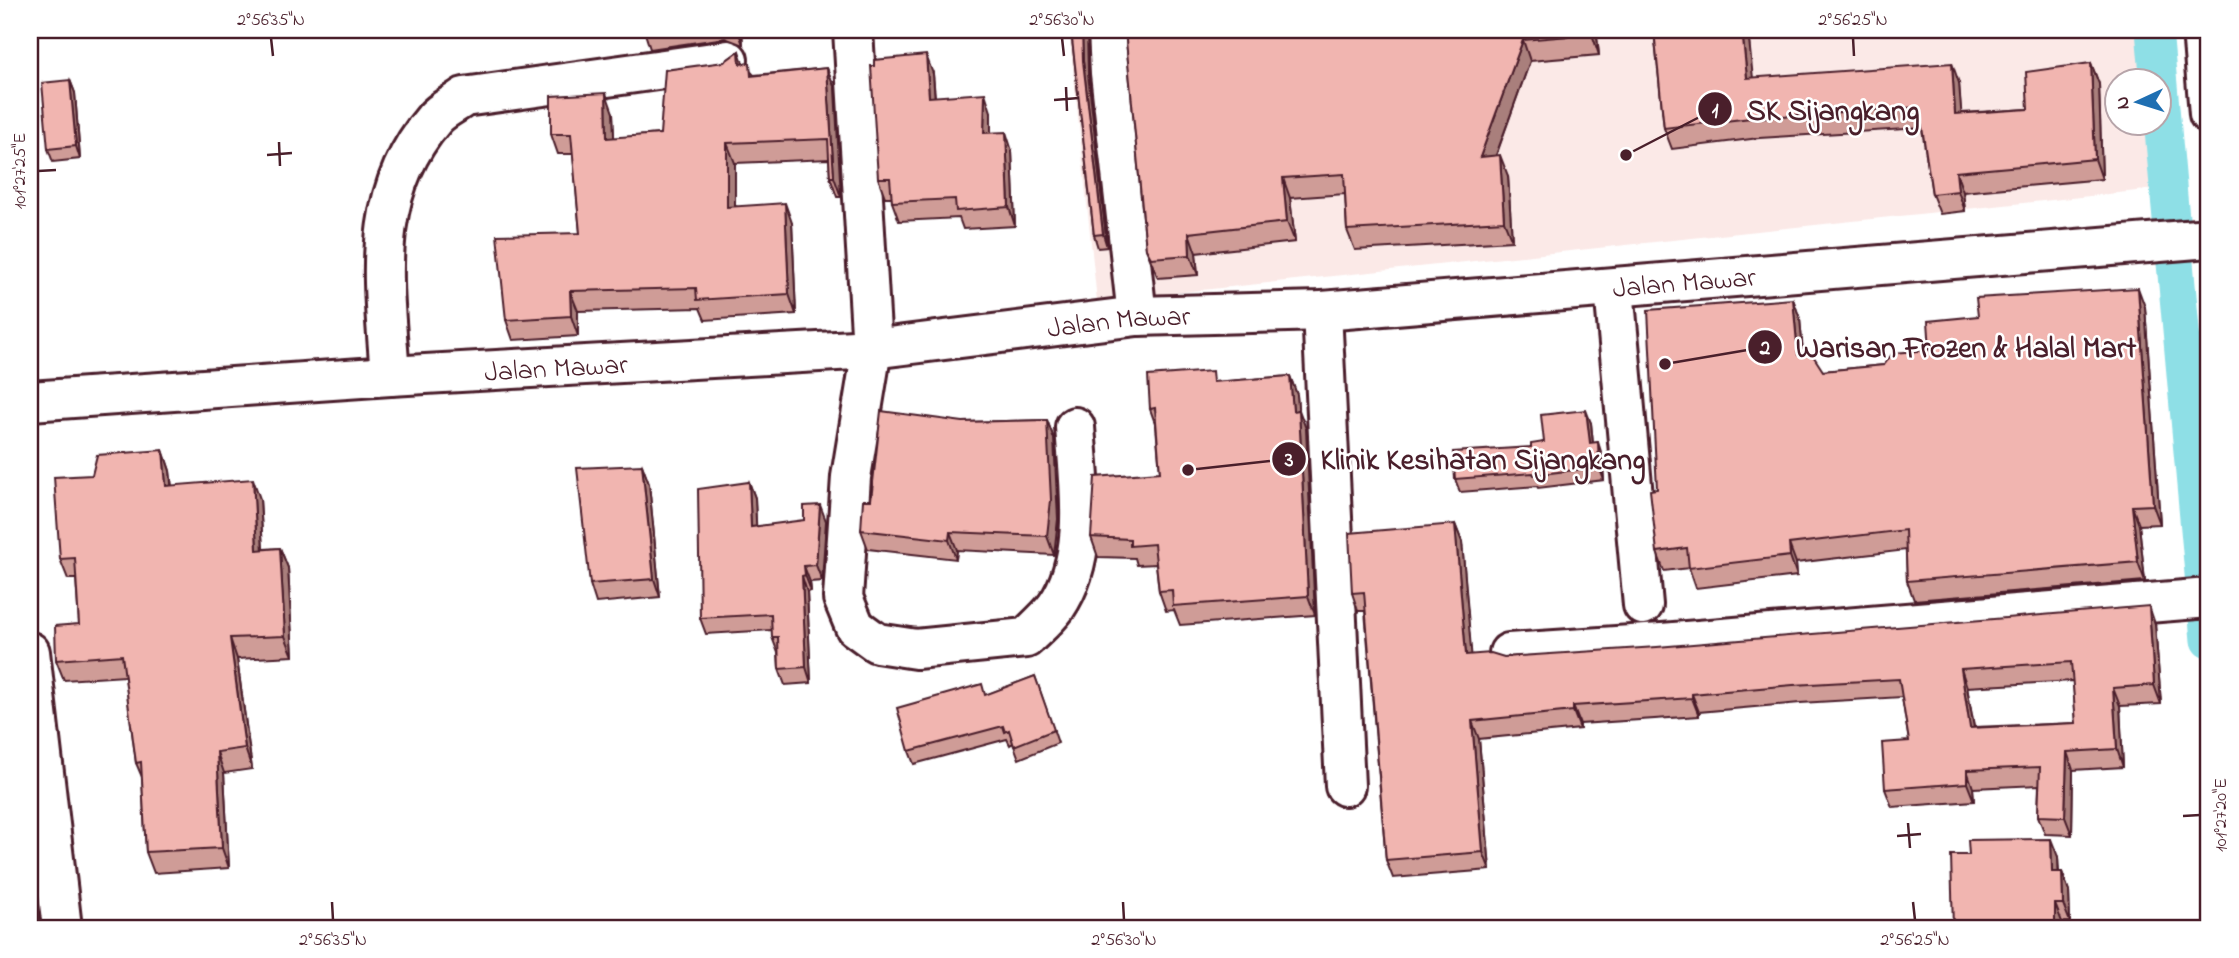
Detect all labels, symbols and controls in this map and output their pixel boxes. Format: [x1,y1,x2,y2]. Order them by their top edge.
text: 2°56'35"N [237,8,305,34]
text: 2°56'30"N [1029,8,1095,34]
text: 2°56'25"N [1818,8,1888,34]
north arrow [2102,66,2172,136]
callout: SK Sijangkang [1698,84,1934,135]
text: SK Sijangkang [1747,91,1919,136]
text: N [2110,95,2137,110]
text: 1 [1712,97,1719,127]
text: 101°27'25"E [8,133,34,209]
street label: Jalan Mawar [1611,258,1758,311]
street label: Jalan Mawar [1045,298,1191,351]
callout: Warisan Frozen & Halal Mart [1747,321,2151,372]
text: Warisan Frozen & Halal Mart [1796,328,2137,372]
text: 2 [1759,334,1771,364]
street label: Jalan Mawar [483,346,629,395]
callout: Klinik Kesihatan Sijangkang [1271,433,1659,484]
text: Klinik Kesihatan Sijangkang [1320,440,1646,485]
text: 3 [1284,446,1294,476]
text: 101°27'20"E [2209,778,2235,852]
text: 2°56'35"N [299,928,367,954]
text: 2°56'30"N [1091,928,1157,954]
text: 2°56'25"N [1880,928,1950,954]

